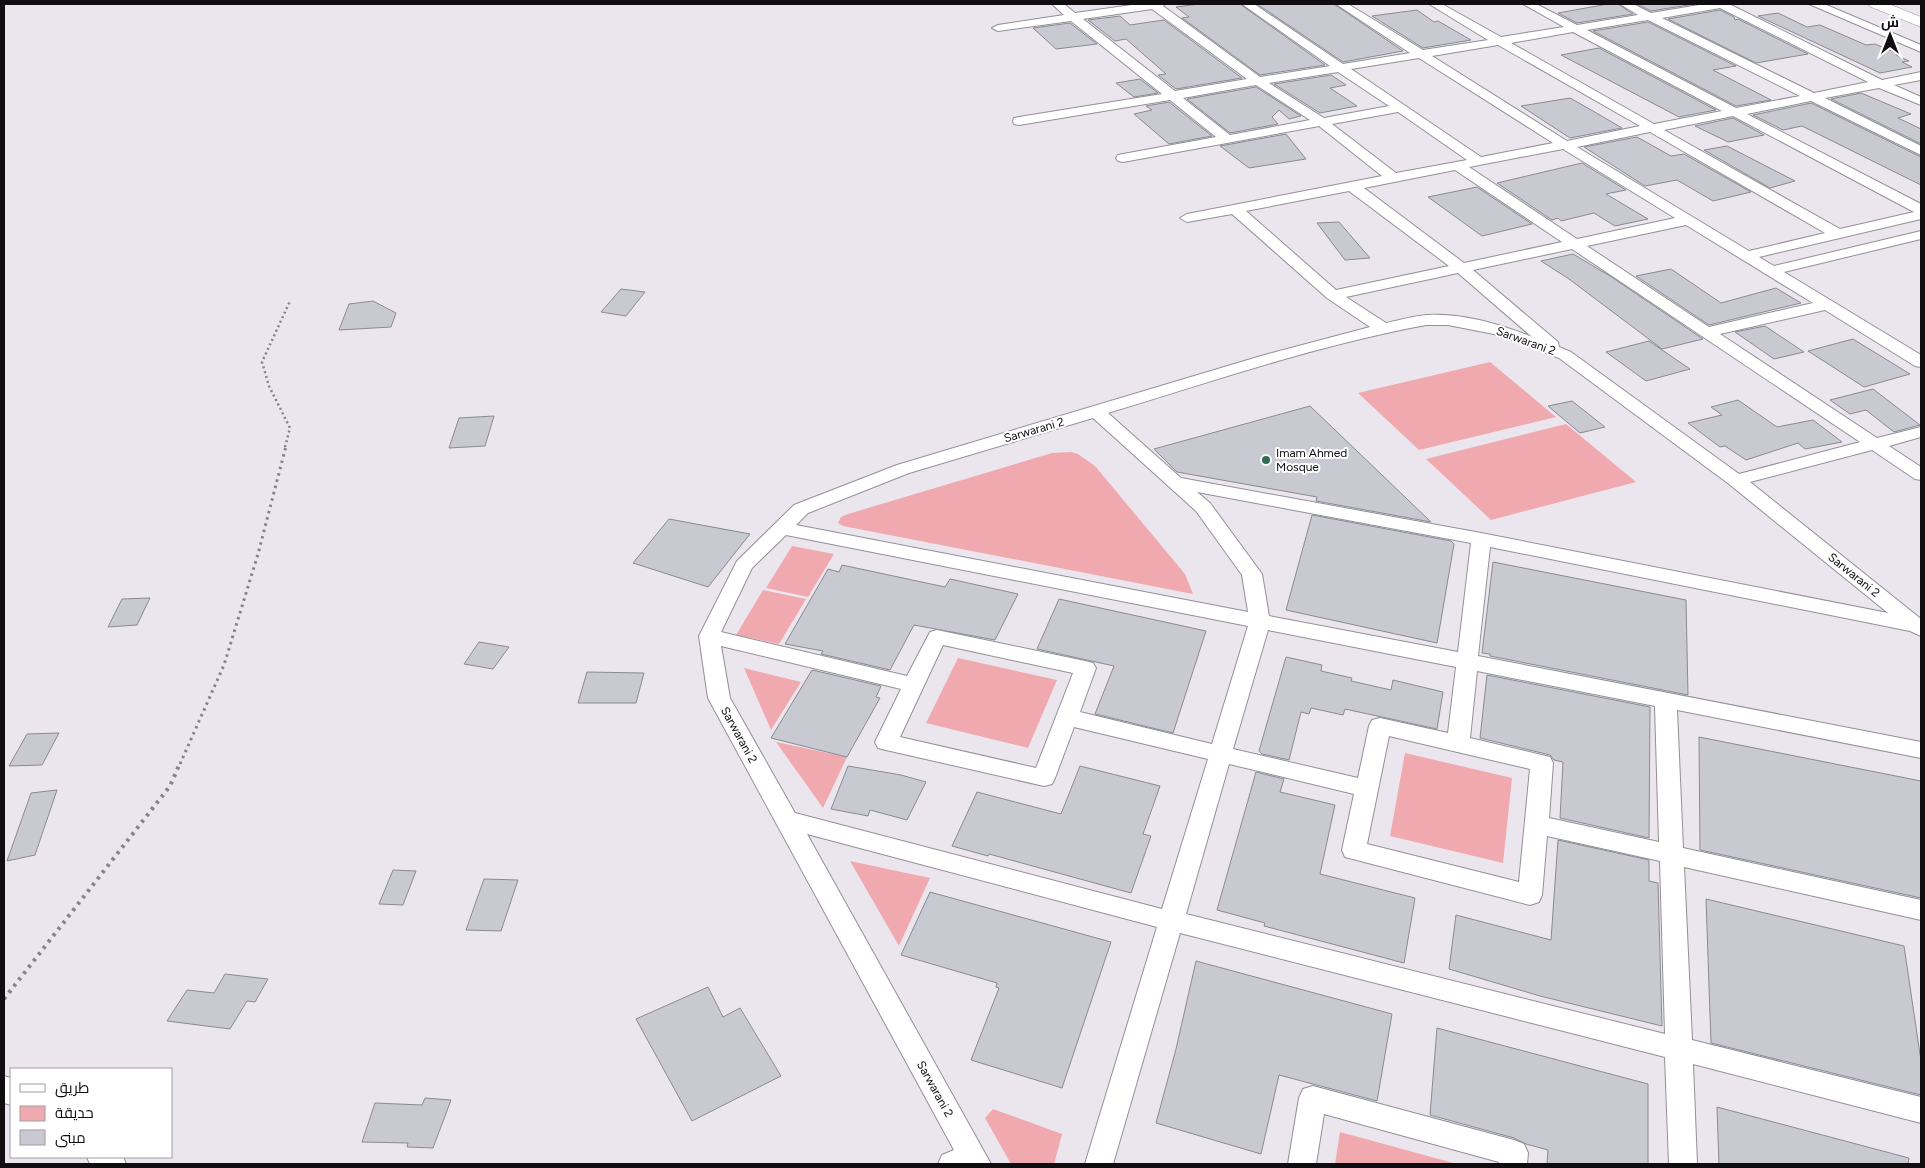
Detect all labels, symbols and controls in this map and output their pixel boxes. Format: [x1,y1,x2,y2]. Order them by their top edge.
north arrow [1865,10,1915,60]
text: ش [1881,14,1899,31]
street label: Sarwarani 2 [1494,324,1558,358]
street label: Sarwarani 2 [1002,415,1066,445]
place label: Imam Ahmed Mosque [1276,446,1347,474]
marker: Imam Ahmed Mosque [1260,454,1272,466]
street label: Sarwarani 2 [1825,550,1883,600]
street label: Sarwarani 2 [718,704,760,766]
street label: Sarwarani 2 [914,1058,956,1120]
legend [10,1068,172,1158]
text: طريق [55,1079,89,1098]
text: حديقة [55,1104,94,1122]
text: مبنى [55,1129,86,1148]

